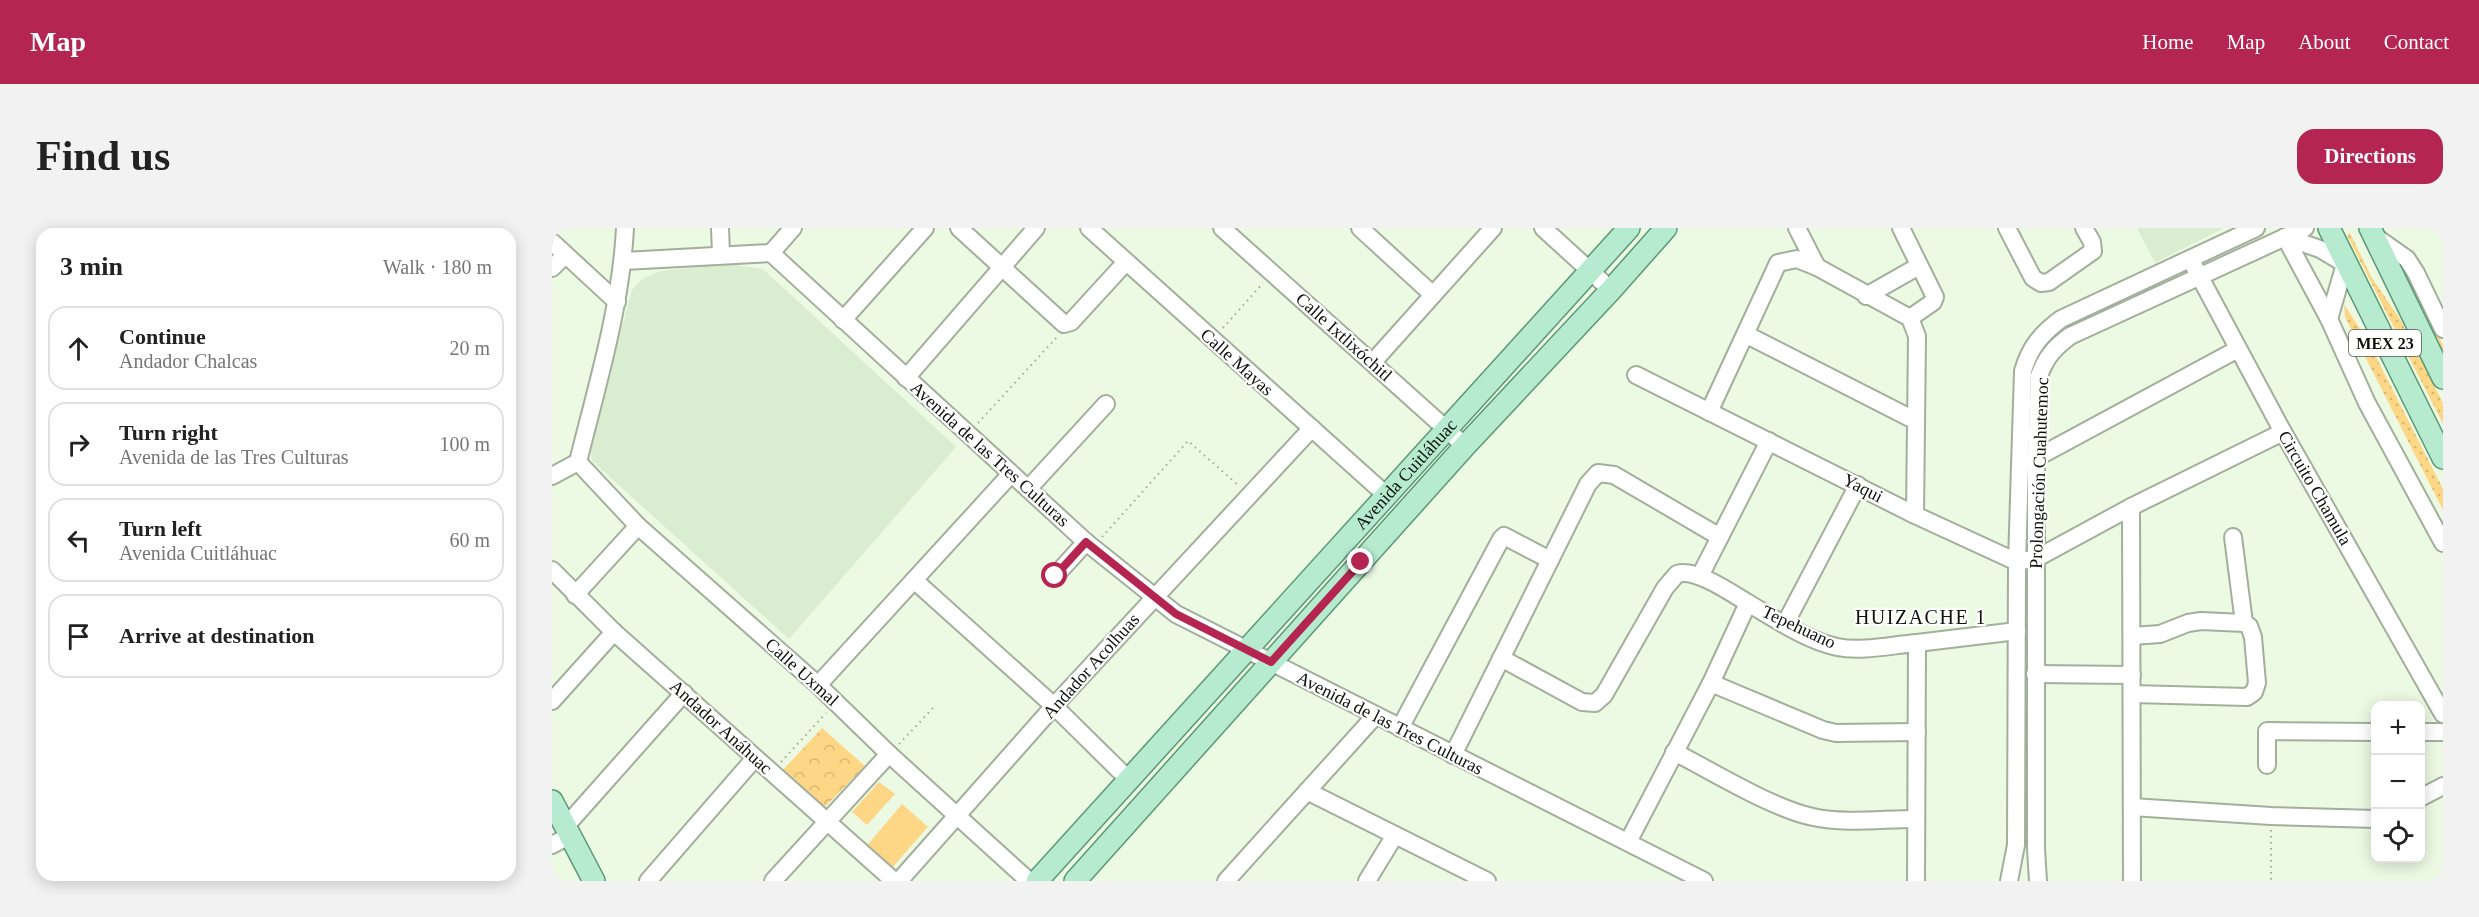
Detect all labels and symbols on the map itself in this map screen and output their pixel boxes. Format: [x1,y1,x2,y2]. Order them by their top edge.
street label: Calle Ixtlixóchitl [1292,289,1396,385]
street label: Calle Mayas [1197,324,1277,400]
road number: MEX 23 [2349,330,2421,356]
street label: Avenida de las Tres Culturas [907,377,1073,531]
street label: Prolongación Cuahutemoc [2026,377,2052,569]
street label: Avenida Cuitláhuac [1351,415,1461,534]
street label: Circuito Chamula [2274,427,2356,549]
street label: Yaqui [1840,470,1886,506]
route end [1347,548,1373,574]
route start [1041,562,1067,588]
street label: Tepehuano [1759,601,1839,653]
district label: HUIZACHE 1 [1855,606,1987,628]
street label: Andador Acolhuas [1039,609,1143,723]
street label: Calle Uxmal [761,634,843,710]
street label: Avenida de las Tres Culturas [1293,667,1487,779]
street label: Andador Anáhuac [666,676,776,778]

